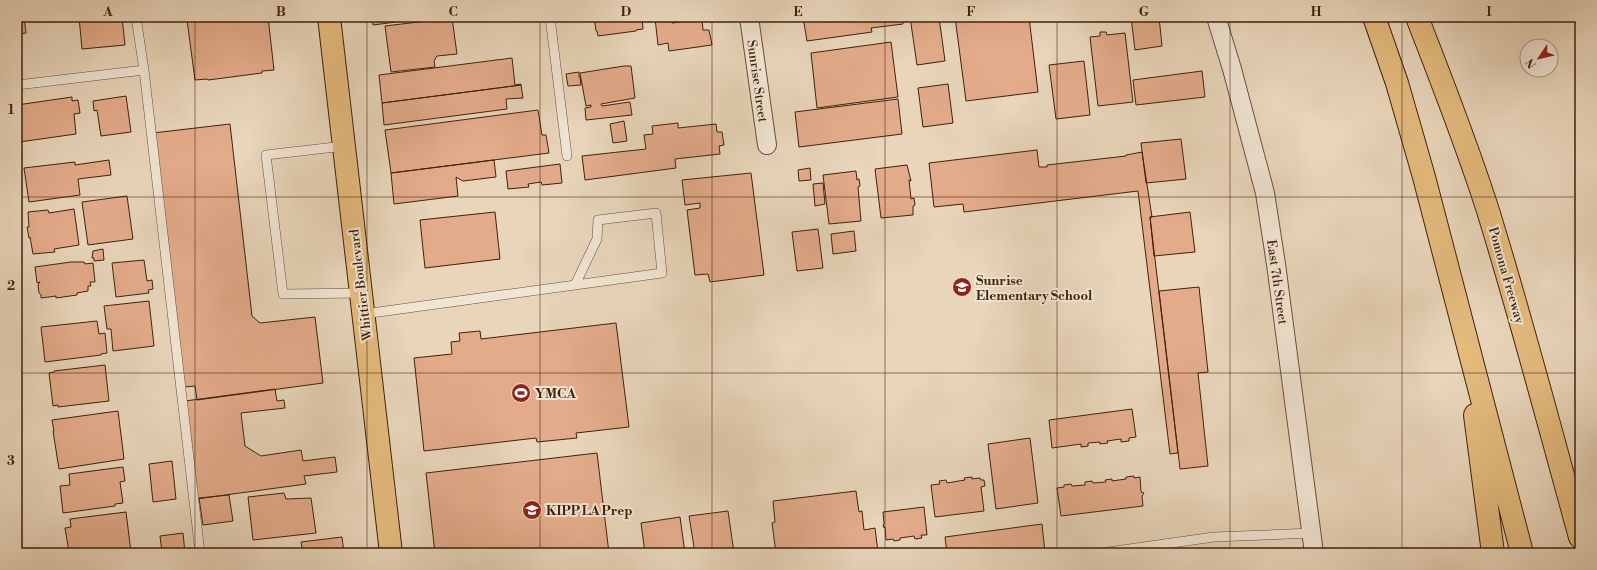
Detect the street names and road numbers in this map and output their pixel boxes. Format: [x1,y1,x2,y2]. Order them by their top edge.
street label: Sunrise Street [743,39,771,124]
street label: Pomona Freeway [1485,225,1528,326]
street label: Whittier Boulevard [346,228,376,342]
street label: East 7th Street [1263,239,1291,326]

